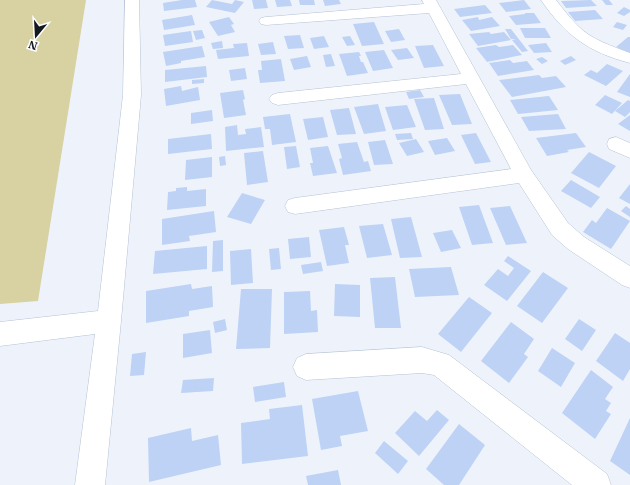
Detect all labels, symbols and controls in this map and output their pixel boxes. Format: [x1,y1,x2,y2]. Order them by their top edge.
north arrow [16,16,56,56]
text: N [26,37,39,54]

